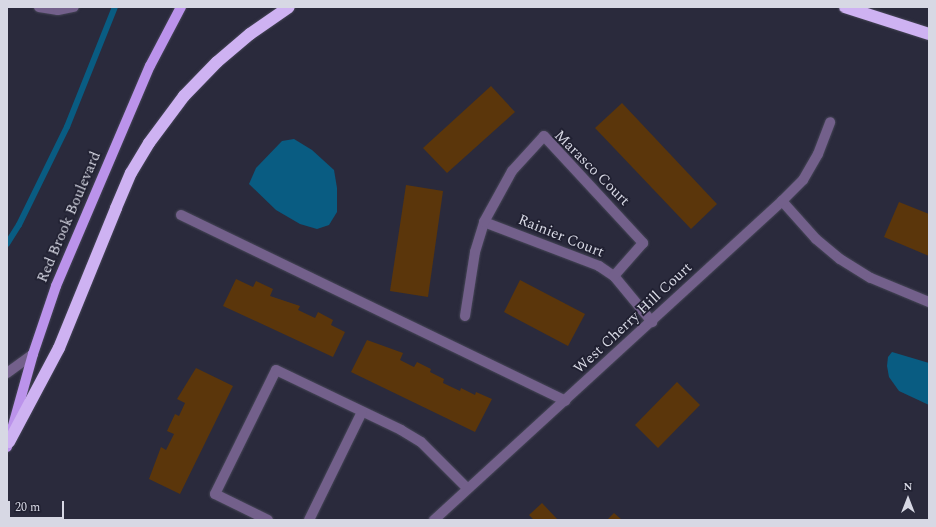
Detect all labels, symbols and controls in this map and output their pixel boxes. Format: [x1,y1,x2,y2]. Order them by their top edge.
street label: Marasco Court [551,127,633,209]
street label: Red Brook Boulevard [33,149,105,285]
street label: Rainier Court [515,211,607,261]
street label: West Cherry Hill Court [570,259,696,377]
text: N [904,478,912,495]
north arrow [888,479,928,519]
scale bar [10,493,66,519]
text: 20 m [15,498,40,517]

